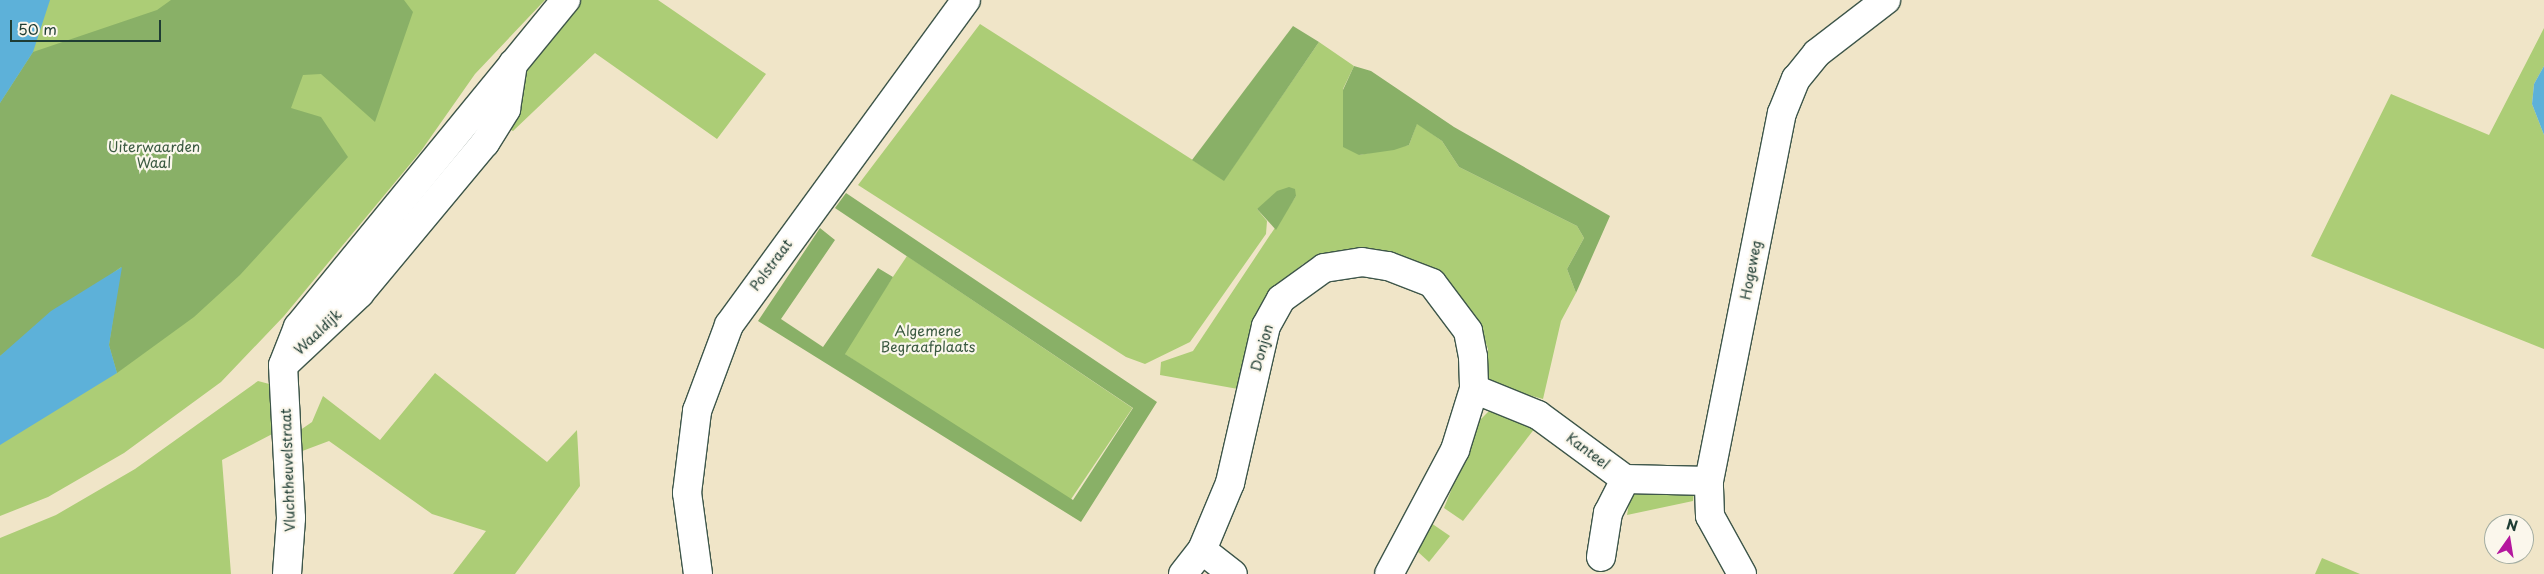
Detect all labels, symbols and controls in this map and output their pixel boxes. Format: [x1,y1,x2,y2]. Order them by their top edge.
scale bar [12,10,164,42]
text: 50 m [18,17,57,40]
park label: Uiterwaarden Waal [108,139,200,172]
street label: Polstraat [746,236,796,294]
street label: Hogeweg [1737,239,1765,301]
street label: Waaldijk [291,306,345,358]
street label: Donjon [1247,322,1277,374]
park label: Algemene Begraafplaats [881,323,975,356]
street label: Vluchtheuvelstraat [277,408,299,532]
street label: Kanteel [1563,429,1613,473]
text: N [2504,513,2520,536]
north arrow [2484,514,2534,564]

